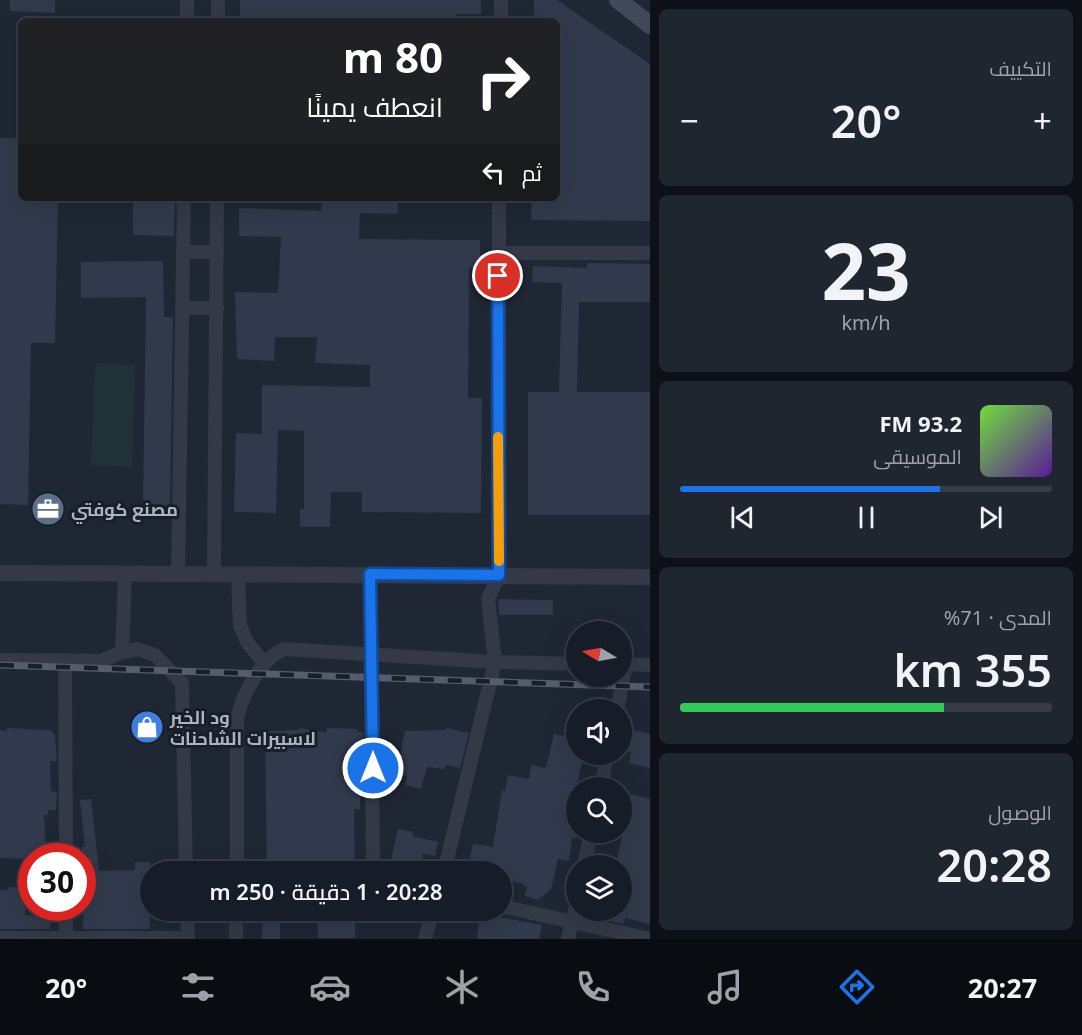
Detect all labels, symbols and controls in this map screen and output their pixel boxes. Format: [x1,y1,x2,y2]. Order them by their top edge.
text: 80 m [343,28,443,85]
icon: right [464,42,542,120]
text: التكييف [989,55,1052,82]
text: انعطف يمينًا [306,88,443,125]
text: 20° [831,90,901,151]
text: − [680,98,699,143]
text: + [1033,98,1052,143]
icon: left [477,156,510,189]
text: ثم [522,157,542,187]
text: 23 [821,217,911,323]
pin [472,250,523,301]
icon: arrive [481,259,514,292]
text: km/h [841,309,891,336]
text: 93.2 FM [880,408,962,438]
text: الموسيقى [873,443,962,470]
office icon: مصنع كوفتي [30,491,66,527]
place label: مصنع كوفتي [71,497,178,525]
icon: previous [726,501,759,534]
icon: pause [850,501,883,534]
icon: next [974,501,1007,534]
text: المدى · 71% [944,604,1052,631]
north arrow [566,621,632,687]
map controls [566,621,632,921]
text: 355 km [893,639,1052,700]
button: sound [566,699,632,765]
place label: ود الخير لاسبيرات الشاحنات [169,705,316,750]
shop icon: ود الخير لاسبيرات الشاحنات [129,709,165,745]
position arrow [341,736,405,800]
button: search [566,777,632,843]
text: الوصول [988,799,1052,826]
text: 20:28 [937,834,1052,895]
speed limit sign: 30 [18,843,96,921]
button: layers [566,855,632,921]
text: 20:28 · 1 دقيقة · 250 m [210,876,442,906]
icon: filters [177,966,219,1008]
icon: car [309,966,351,1008]
icon: climate [441,966,483,1008]
icon: phone [572,966,614,1008]
icon: music [704,966,746,1008]
icon: directions [836,966,878,1008]
text: 20° [45,969,87,1006]
text: 20:27 [968,969,1037,1006]

